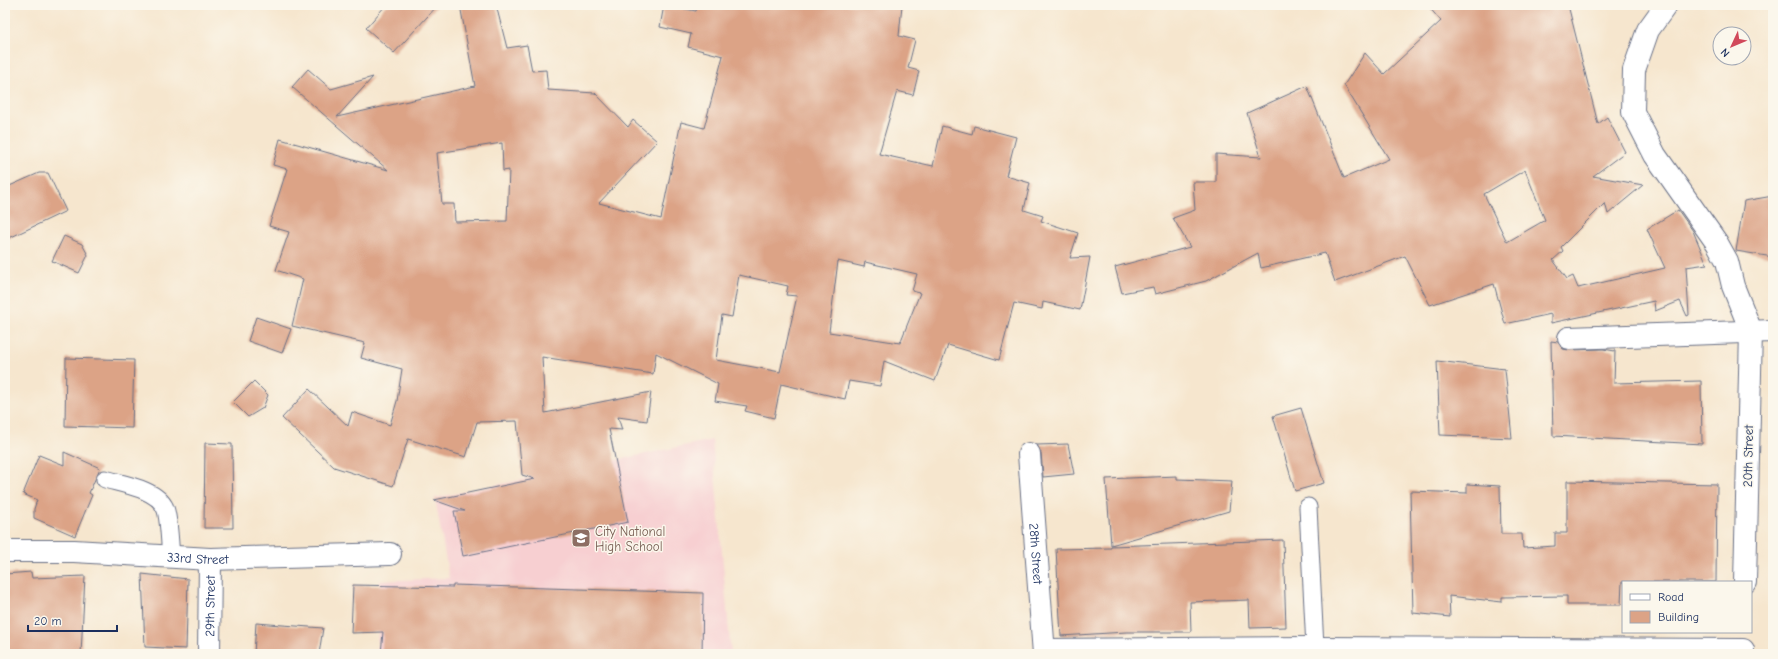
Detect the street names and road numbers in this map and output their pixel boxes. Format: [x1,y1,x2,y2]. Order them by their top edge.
street label: 20th Street [1740,423,1756,487]
street label: 28th Street [1027,523,1046,586]
street label: 33rd Street [167,549,230,567]
street label: 29th Street [202,574,217,637]

